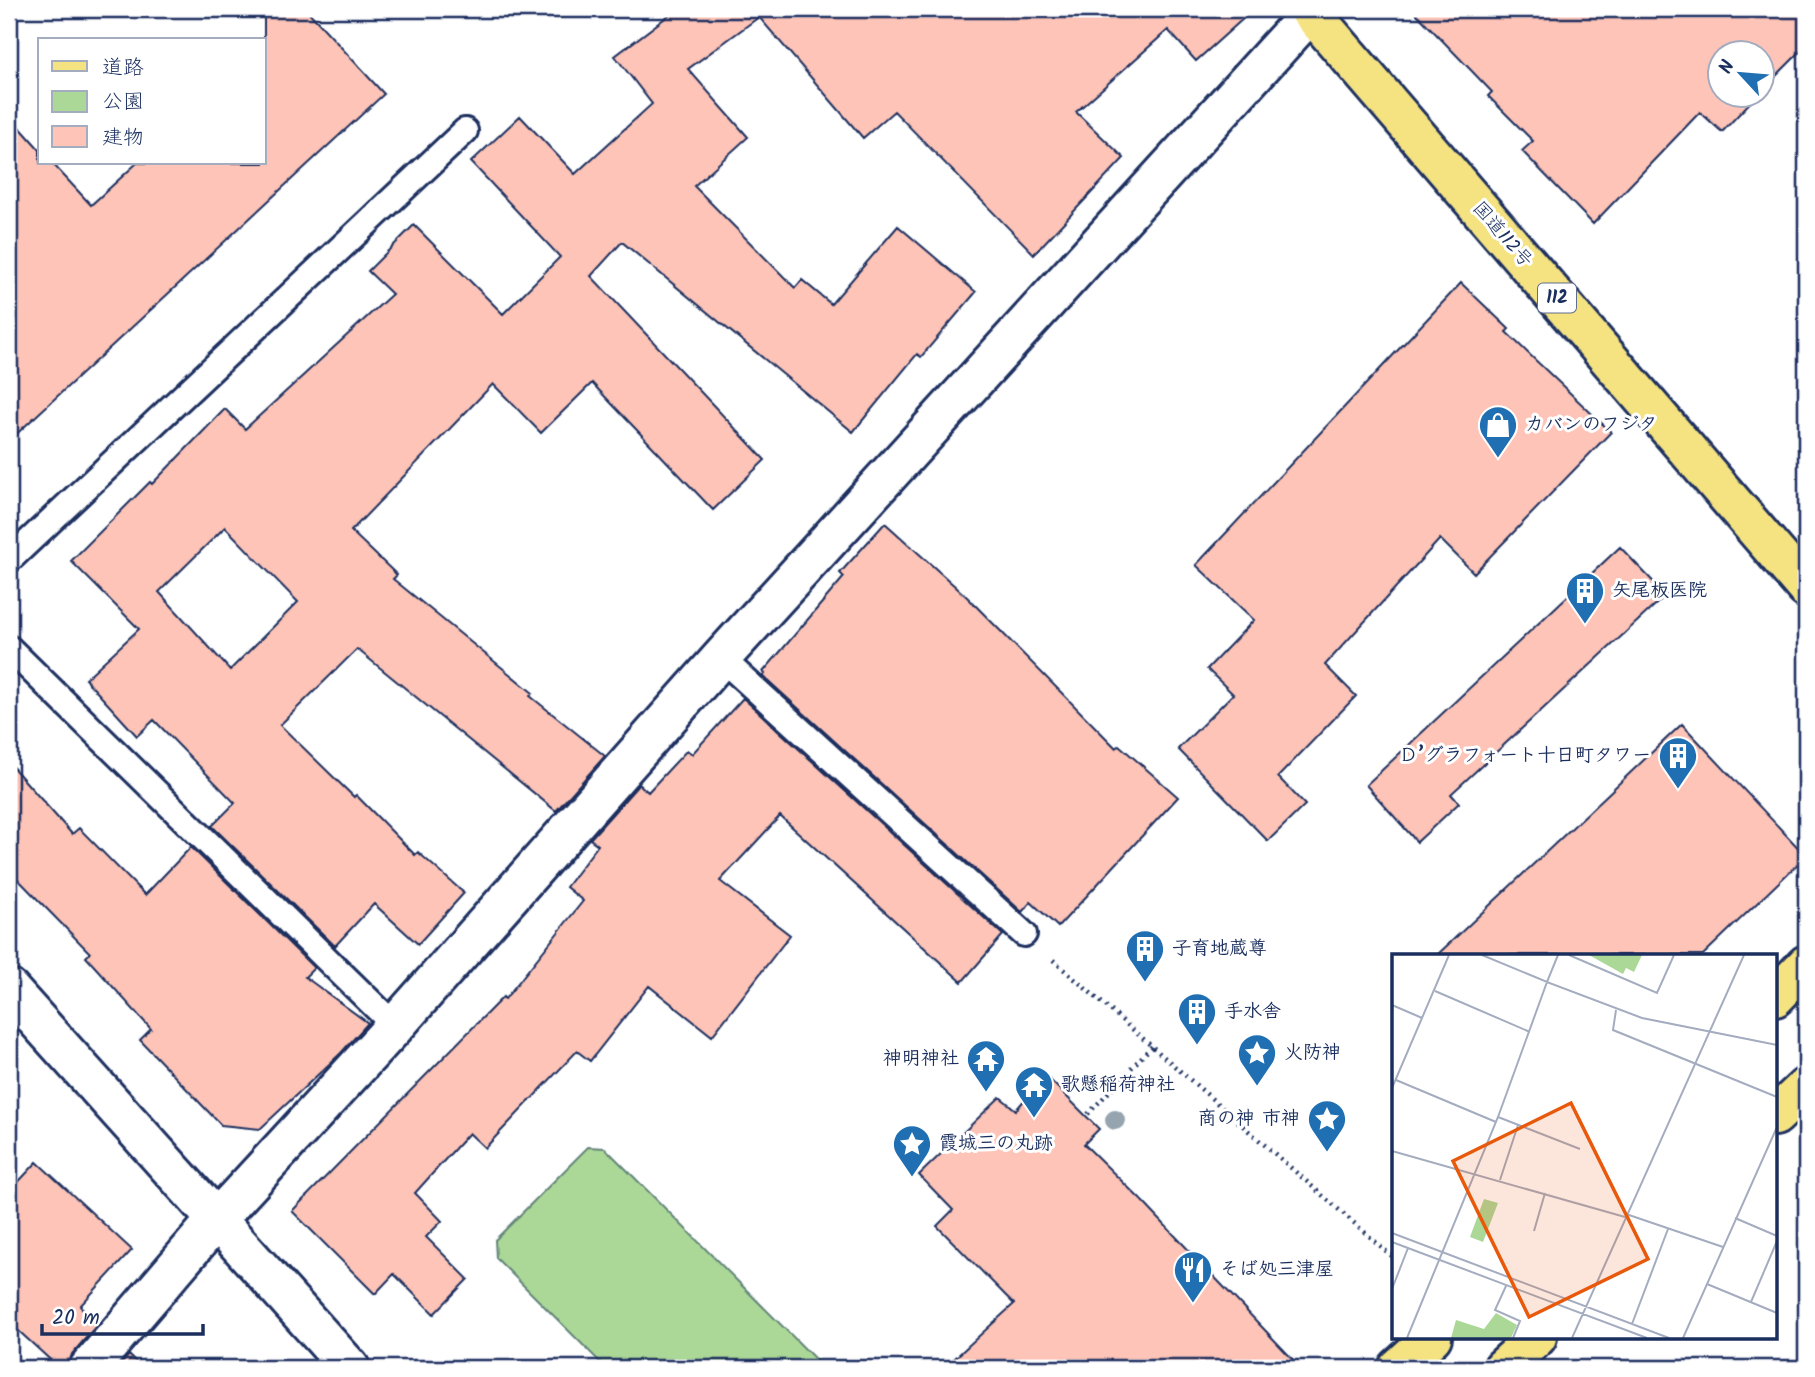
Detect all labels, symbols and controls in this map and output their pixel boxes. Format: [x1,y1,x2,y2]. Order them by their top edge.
legend [38,38,266,164]
north arrow [1706,38,1776,108]
text: 道路 [102,52,144,85]
text: N [1711,55,1744,79]
text: 公園 [102,86,144,119]
text: 建物 [102,122,144,155]
street label: 国道112号 [1464,195,1540,275]
road number: 112 [1538,284,1576,312]
shop icon: カバンのフジタ [1477,404,1519,459]
place label: カバンのフジタ [1525,410,1658,440]
building icon: 矢尾板医院 [1564,570,1606,625]
place label: 矢尾板医院 [1612,576,1707,606]
building icon: Ｄ’グラフォート十日町タワー [1657,735,1699,790]
place label: Ｄ’グラフォート十日町タワー [1399,741,1651,771]
building icon: 子育地蔵尊 [1124,928,1166,983]
place label: 子育地蔵尊 [1172,934,1267,964]
inset map [1392,954,1776,1338]
building icon: 手水舎 [1176,991,1218,1046]
place label: 手水舎 [1224,997,1281,1027]
place icon: 火防神 [1236,1032,1278,1087]
temple icon: 神明神社 [965,1038,1007,1093]
place label: 火防神 [1284,1038,1341,1068]
place label: 神明神社 [883,1044,959,1074]
temple icon: 歌懸稲荷神社 [1013,1064,1055,1119]
place label: 歌懸稲荷神社 [1061,1070,1175,1100]
place icon: 商の神 市神 [1306,1098,1348,1153]
place label: 商の神 市神 [1198,1104,1300,1134]
place icon: 霞城三の丸跡 [891,1123,933,1178]
place label: 霞城三の丸跡 [939,1129,1053,1159]
restaurant icon: そば処三津屋 [1172,1249,1214,1304]
place label: そば処三津屋 [1220,1255,1334,1285]
scale bar [42,1293,203,1337]
text: 20 m [52,1302,100,1335]

